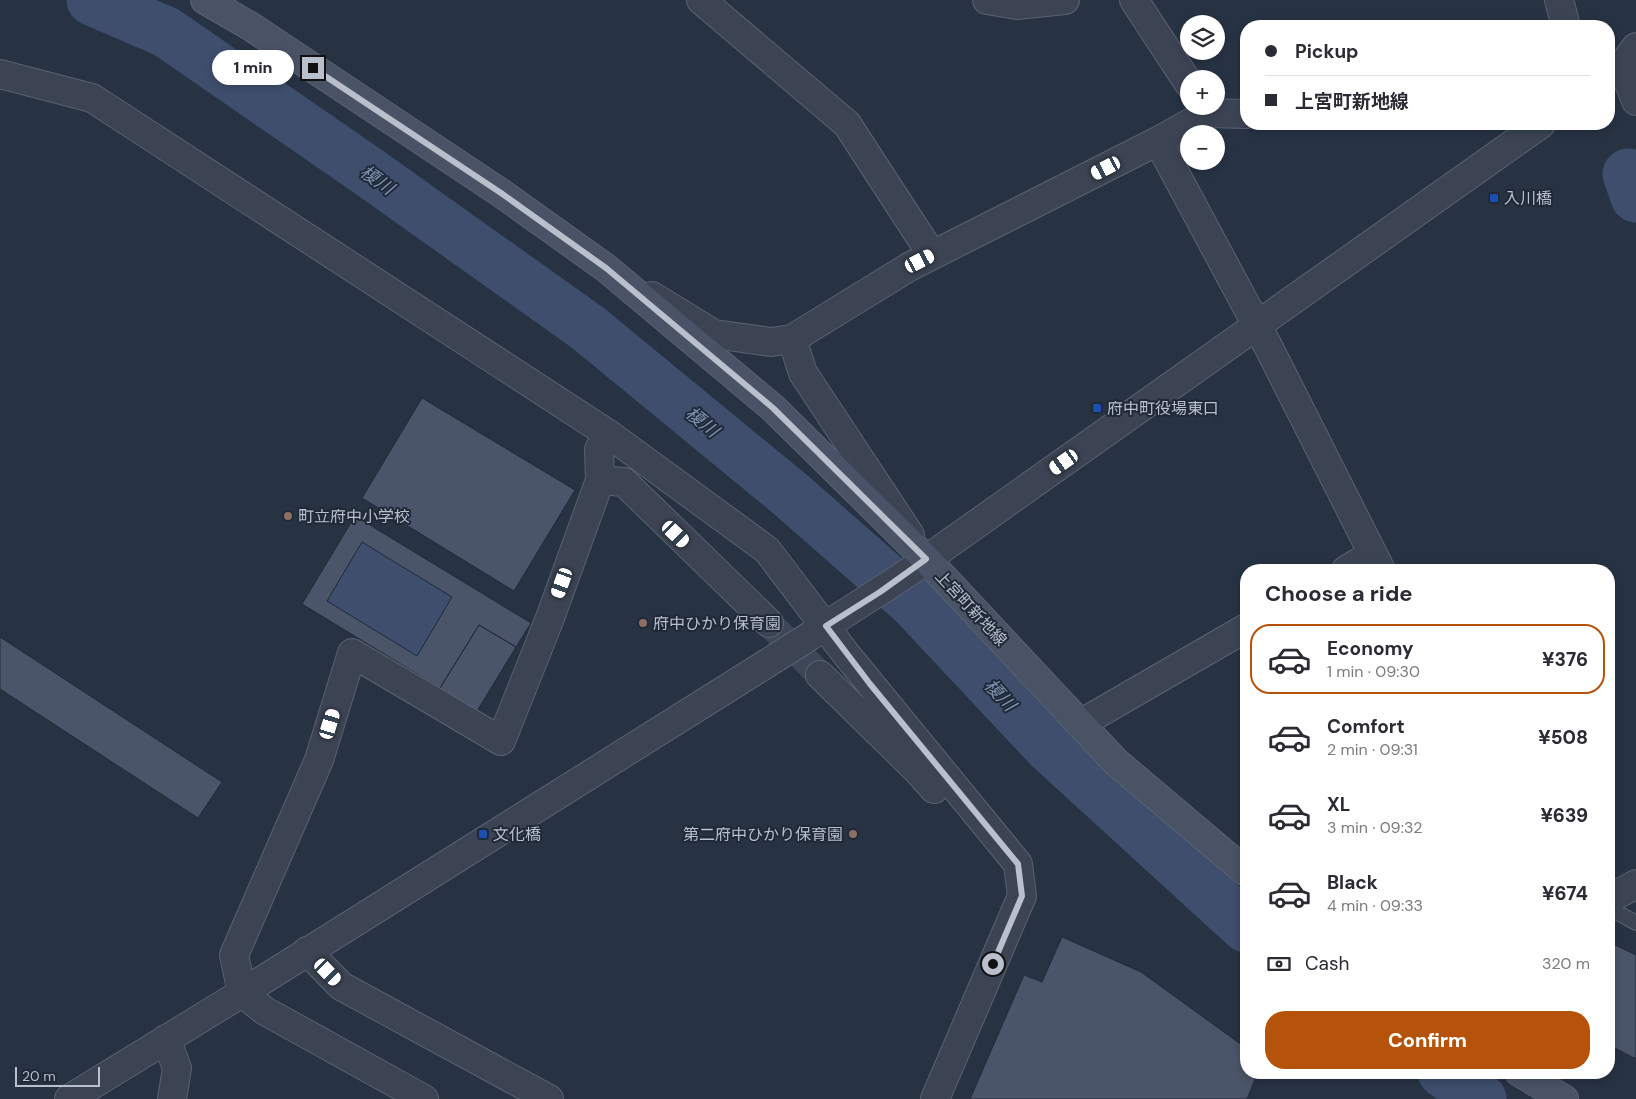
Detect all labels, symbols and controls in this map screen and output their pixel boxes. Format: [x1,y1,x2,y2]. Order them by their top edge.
map controls [1180,15,1225,170]
button: layers [1180,15,1225,60]
text: Pickup [1295,39,1359,64]
callout: 1 min [213,50,296,86]
text: 1 min [233,57,273,78]
route end [302,57,324,79]
button: + [1180,70,1225,115]
text: 上宮町新地線 [1295,89,1409,114]
button: − [1180,125,1225,170]
car [1089,155,1122,181]
water label: 榎川 [355,160,400,201]
place label: 入川橋 [1504,188,1552,209]
marker: 入川橋 [1488,192,1500,204]
car [903,248,936,274]
place label: 府中町役場東口 [1107,398,1219,419]
water label: 榎川 [680,401,725,444]
marker: 府中町役場東口 [1091,402,1103,414]
car [1047,447,1080,477]
place label: 町立府中小学校 [298,506,410,527]
marker: 町立府中小学校 [282,510,294,522]
car [659,518,692,550]
car [549,566,574,600]
street label: 上宮町新地線 [931,566,1011,650]
text: Choose a ride [1265,579,1413,608]
place label: 府中ひかり保育園 [653,613,781,634]
marker: 府中ひかり保育園 [637,617,649,629]
text: Economy [1327,636,1414,661]
icon: car [1267,637,1312,682]
text: ¥376 [1542,647,1588,672]
text: 1 min · 09:30 [1327,661,1420,682]
water label: 榎川 [979,674,1022,718]
car [318,707,341,741]
text: Comfort [1327,714,1405,739]
icon: car [1267,715,1312,760]
text: ¥508 [1538,725,1588,750]
text: 2 min · 09:31 [1327,739,1418,760]
text: XL [1327,792,1350,817]
icon: car [1267,793,1312,838]
text: ¥639 [1540,803,1588,828]
text: 3 min · 09:32 [1327,817,1423,838]
place label: 文化橋 [493,824,541,845]
place label: 第二府中ひかり保育園 [683,824,843,845]
marker: 文化橋 [477,828,489,840]
marker: 第二府中ひかり保育園 [847,828,859,840]
text: Black [1327,870,1378,895]
icon: car [1267,871,1312,916]
text: ¥674 [1542,881,1588,906]
text: 4 min · 09:33 [1327,895,1423,916]
icon: cash [1265,950,1293,978]
text: Cash [1305,951,1349,976]
route start [982,953,1004,975]
text: 320 m [1542,953,1590,974]
car [312,956,343,988]
button: Confirm [1265,1011,1590,1069]
scale bar [15,1064,100,1087]
text: 20 m [22,1067,56,1085]

